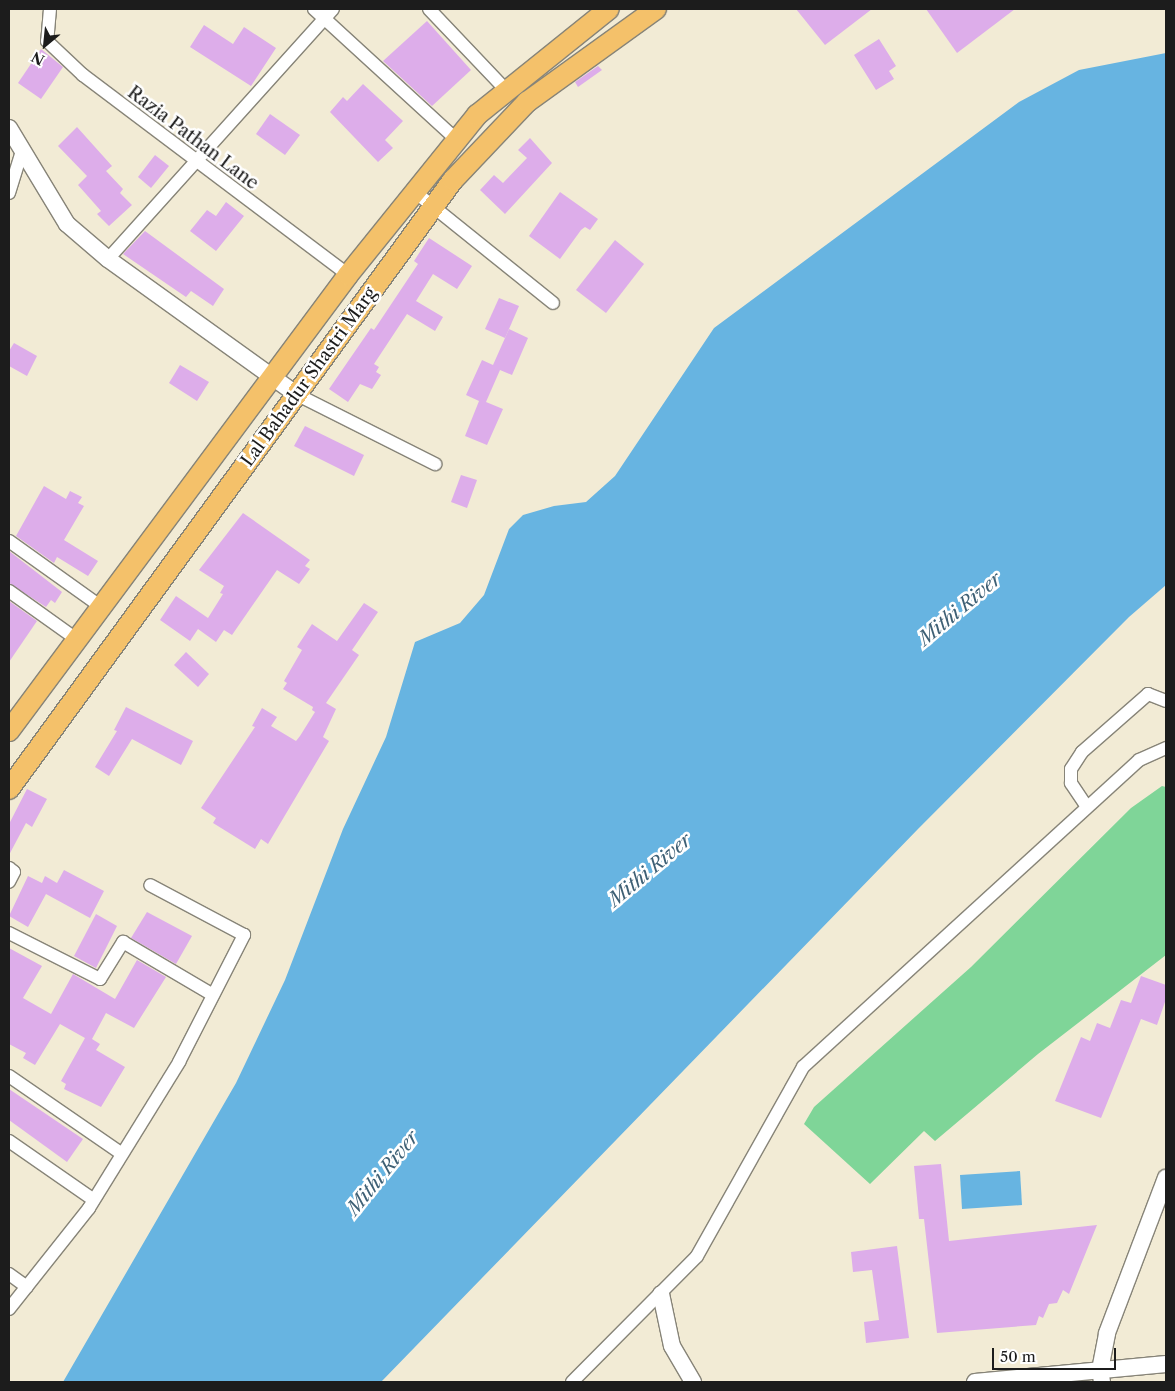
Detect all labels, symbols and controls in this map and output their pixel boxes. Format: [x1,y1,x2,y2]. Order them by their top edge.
north arrow [20,20,70,70]
text: N [28,47,48,69]
street label: Razia Pathan Lane [123,82,263,194]
street label: Lal Bahadur Shastri Marg [237,283,381,471]
water label: Mithi River [914,568,1006,650]
water label: Mithi River [604,829,696,911]
water label: Mithi River [342,1126,424,1220]
scale bar [995,1338,1119,1370]
text: 50 m [1000,1347,1036,1366]

